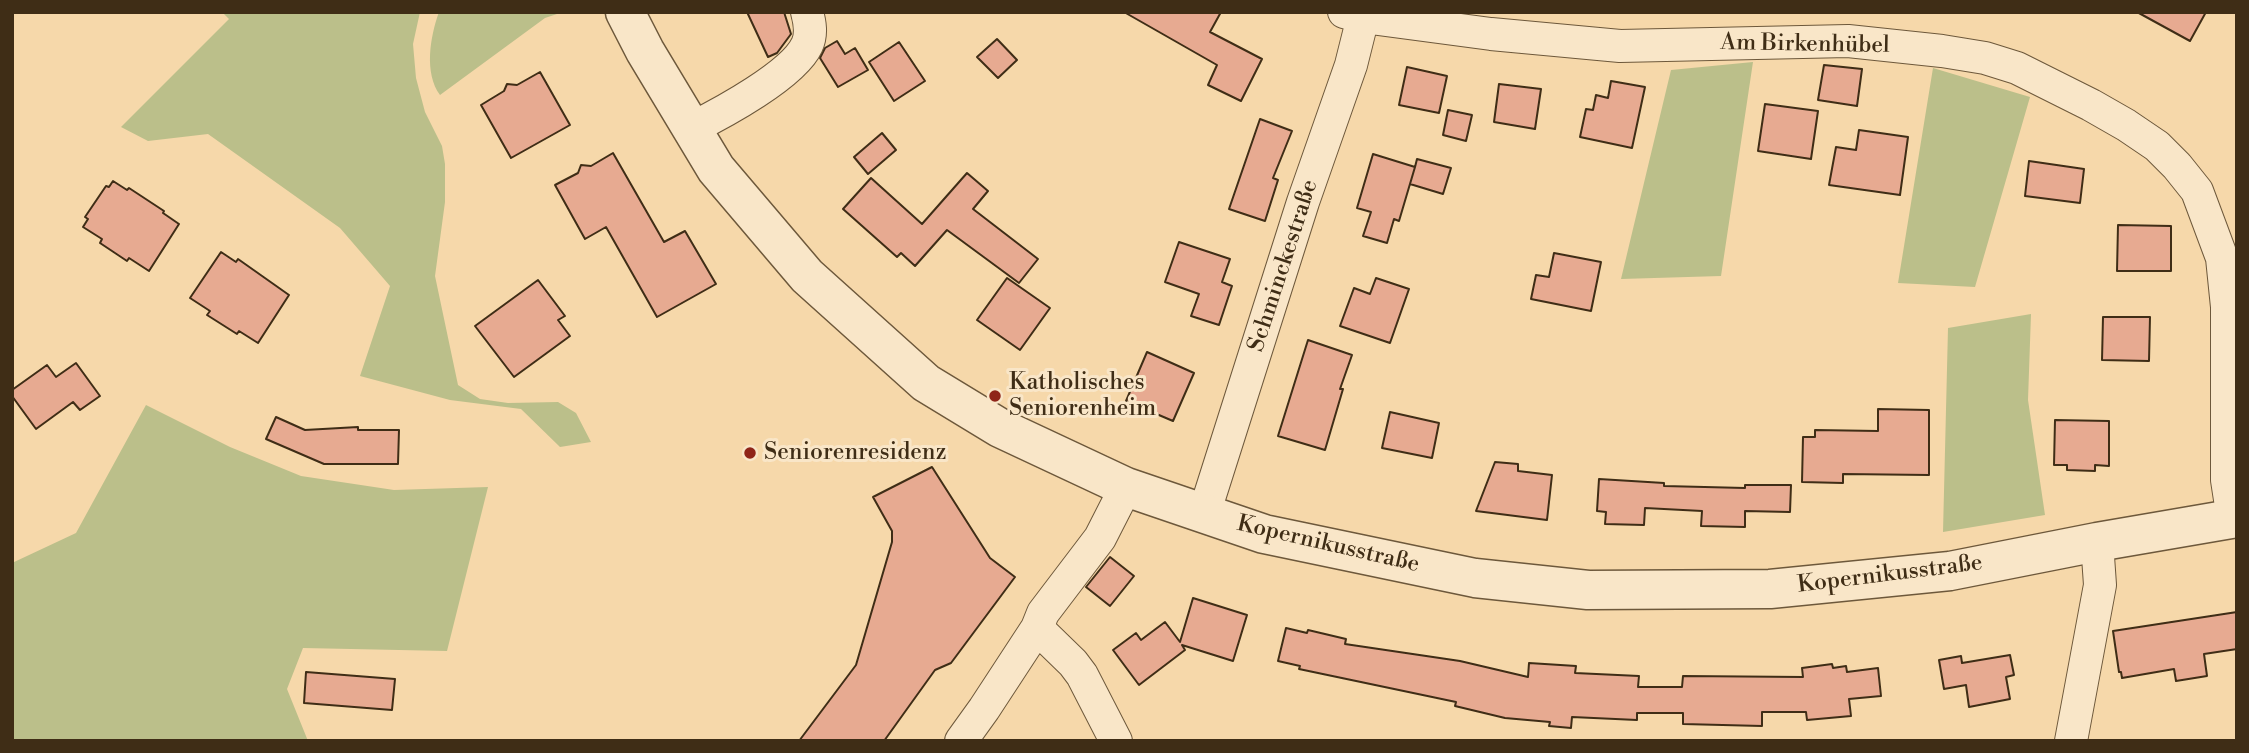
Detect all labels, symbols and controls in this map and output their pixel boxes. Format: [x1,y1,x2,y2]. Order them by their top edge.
street label: Am Birkenhübel [1720,30,1890,60]
street label: Schminckestraße [1243,177,1325,355]
place label: Katholisches Seniorenheim [1009,369,1156,423]
marker: Katholisches Seniorenheim [987,388,1003,404]
place label: Seniorenresidenz [764,439,947,467]
marker: Seniorenresidenz [742,445,758,461]
street label: Kopernikusstraße [1234,511,1422,579]
street label: Kopernikusstraße [1796,550,1984,600]

